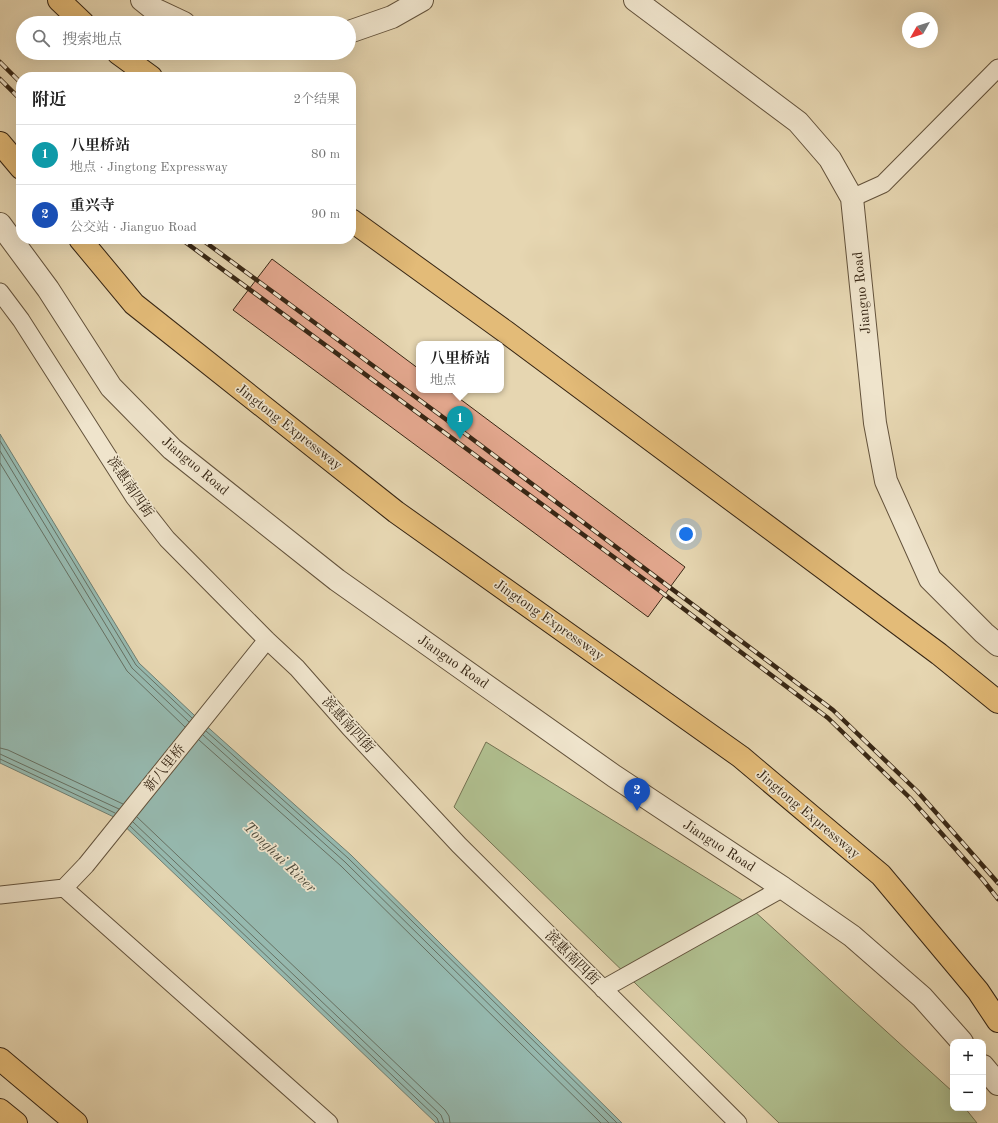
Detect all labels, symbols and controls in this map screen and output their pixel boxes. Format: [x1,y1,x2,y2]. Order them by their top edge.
north arrow [902,12,938,48]
search box [16,16,356,60]
icon: search [30,27,52,49]
text: 搜索地点 [62,33,122,48]
text: 附近 [32,92,66,109]
text: 2个结果 [293,93,340,106]
text: 八里桥站 [70,139,130,154]
text: 1 [41,148,49,161]
text: 80 m [311,148,340,161]
text: 地点 · Jingtong Expressway [70,161,228,174]
text: 重兴寺 [70,199,115,214]
text: 2 [41,208,49,221]
text: 90 m [311,208,340,221]
text: 公交站 · Jianguo Road [70,221,197,234]
street label: Jianguo Road [851,251,873,335]
popup [416,341,504,393]
text: 八里桥站 [430,352,490,367]
text: 地点 [430,374,456,387]
street label: Jingtong Expressway [233,381,345,473]
pin: 1 [447,406,473,439]
street label: Jianguo Road [159,434,231,498]
street label: 滨惠南四街 [105,454,156,520]
your location [676,524,696,544]
street label: Jingtong Expressway [492,577,607,663]
street label: Jianguo Road [415,632,491,692]
street label: 滨惠南四街 [319,694,377,756]
street label: 新八里桥 [141,741,188,794]
street label: Jingtong Expressway [754,767,863,862]
pin: 2 [624,778,650,811]
street label: Jianguo Road [680,818,758,874]
water label: Tonghui River [240,820,318,896]
street label: 滨惠南四街 [542,928,602,988]
map controls [950,1039,986,1111]
button: + [950,1039,986,1075]
button: − [950,1075,986,1111]

